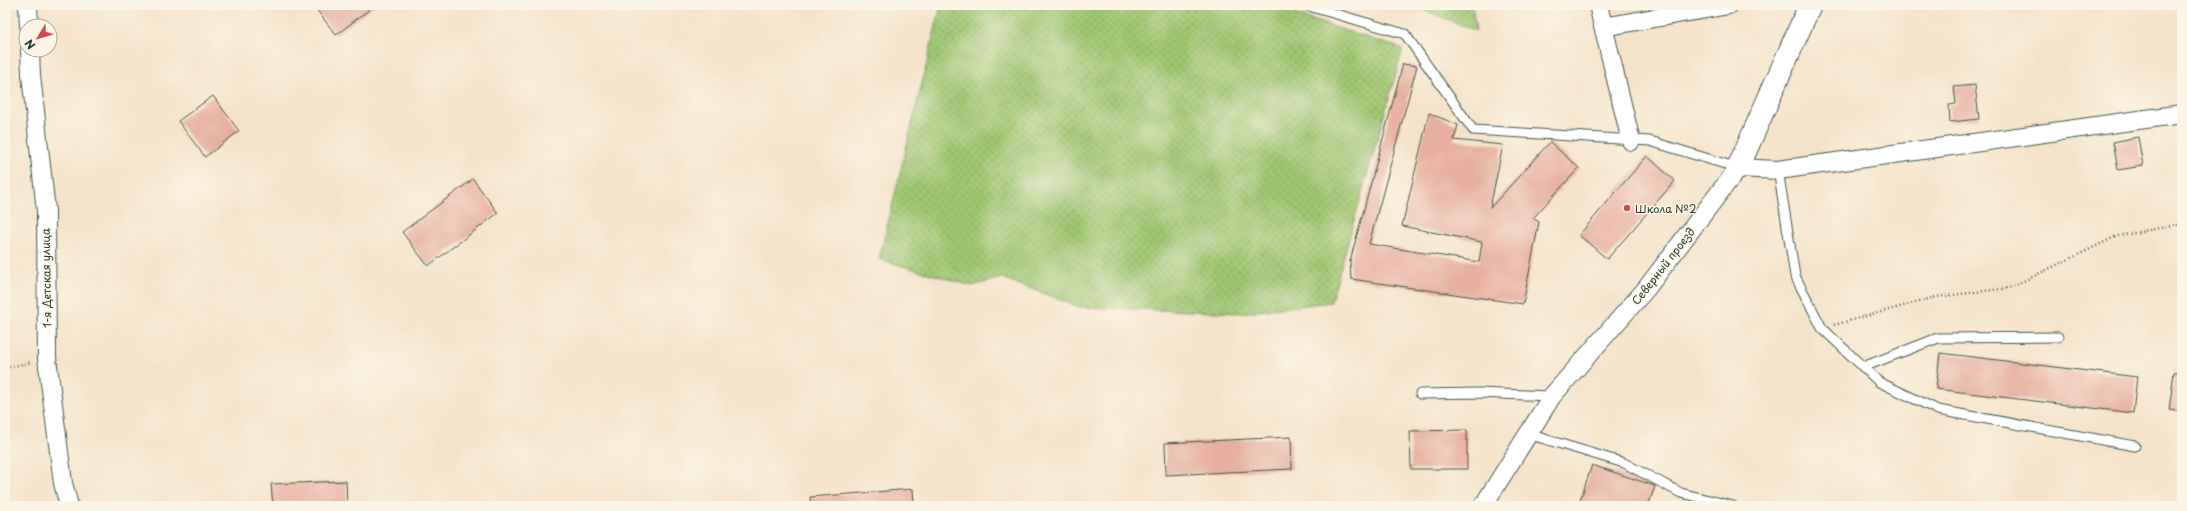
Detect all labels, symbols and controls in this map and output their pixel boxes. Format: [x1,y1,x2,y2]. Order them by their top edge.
north arrow [18,18,58,58]
text: N [20,36,39,53]
place label: Школа №2 [1635,200,1697,217]
marker: Школа №2 [1622,203,1632,213]
street label: Северный проезд [1627,224,1699,308]
street label: 1-я Детская улица [37,228,55,328]

